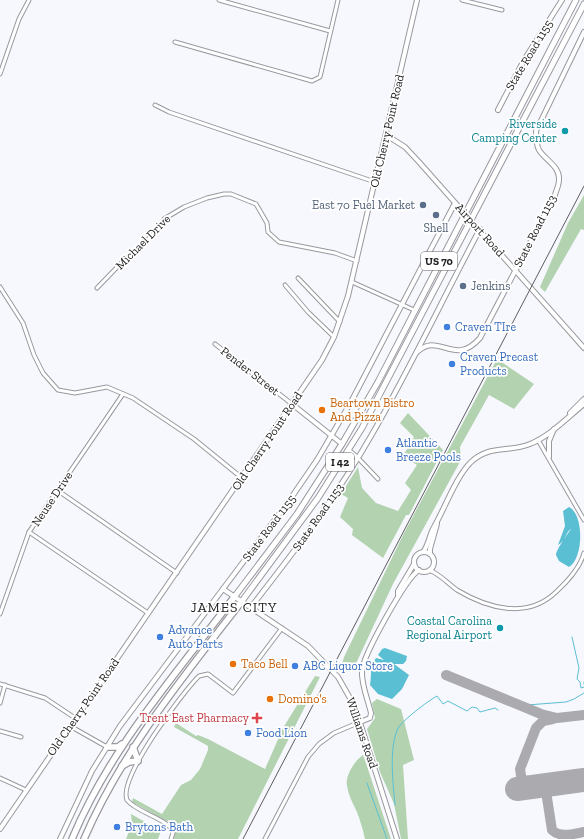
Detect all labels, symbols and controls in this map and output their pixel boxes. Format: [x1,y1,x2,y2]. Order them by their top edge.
street label: State Road 1155 [503,17,555,93]
street label: Old Cherry Point Road [367,73,407,189]
place label: Riverside Camping Center [472,117,557,145]
marker: Riverside Camping Center [560,126,570,136]
street label: State Road 1153 [511,192,559,269]
place label: East 70 Fuel Market [312,198,416,212]
marker: East 70 Fuel Market [418,200,428,210]
street label: Airport Road [452,200,508,260]
marker: Shell [431,210,441,220]
street label: Michael Drive [113,211,174,272]
place label: Shell [423,221,449,235]
road number: US 70 [421,252,457,270]
place label: Jenkins [471,279,510,293]
marker: Jenkins [458,281,468,291]
place label: Craven TIre [455,320,517,334]
marker: Craven TIre [442,322,452,332]
street label: Pender Street [218,344,283,399]
place label: Craven Precast Products [460,350,539,378]
marker: Craven Precast Products [447,359,457,369]
street label: Old Cherry Point Road [229,389,305,493]
place label: Beartown Bistro And Pizza [330,396,415,424]
marker: Beartown Bistro And Pizza [317,405,327,415]
place label: Atlantic Breeze Pools [396,436,461,464]
marker: Atlantic Breeze Pools [383,445,393,455]
road number: I 42 [326,453,354,471]
street label: Neuse Drive [29,469,76,529]
street label: State Road 1153 [290,480,347,553]
street label: State Road 1155 [239,492,299,564]
district label: JAMES CITY [190,599,278,616]
place label: Coastal Carolina Regional Airport [406,614,493,642]
place label: Advance Auto Parts [168,623,223,651]
marker: Coastal Carolina Regional Airport [495,623,505,633]
marker: Advance Auto Parts [155,632,165,642]
street label: Old Cherry Point Road [44,655,122,758]
place label: Taco Bell [241,657,288,671]
marker: Taco Bell [228,659,238,669]
place label: ABC Liquor Store [303,659,393,673]
marker: ABC Liquor Store [290,661,300,671]
place label: Domino's [278,692,327,706]
marker: Domino's [265,694,275,704]
street label: Williams Road [343,696,381,771]
place label: Trent East Pharmacy [139,711,250,725]
marker: Trent East Pharmacy [252,713,262,723]
place label: Food Lion [256,726,307,740]
marker: Food Lion [243,728,253,738]
place label: Brytons Bath [125,820,193,834]
marker: Brytons Bath [112,822,122,832]

